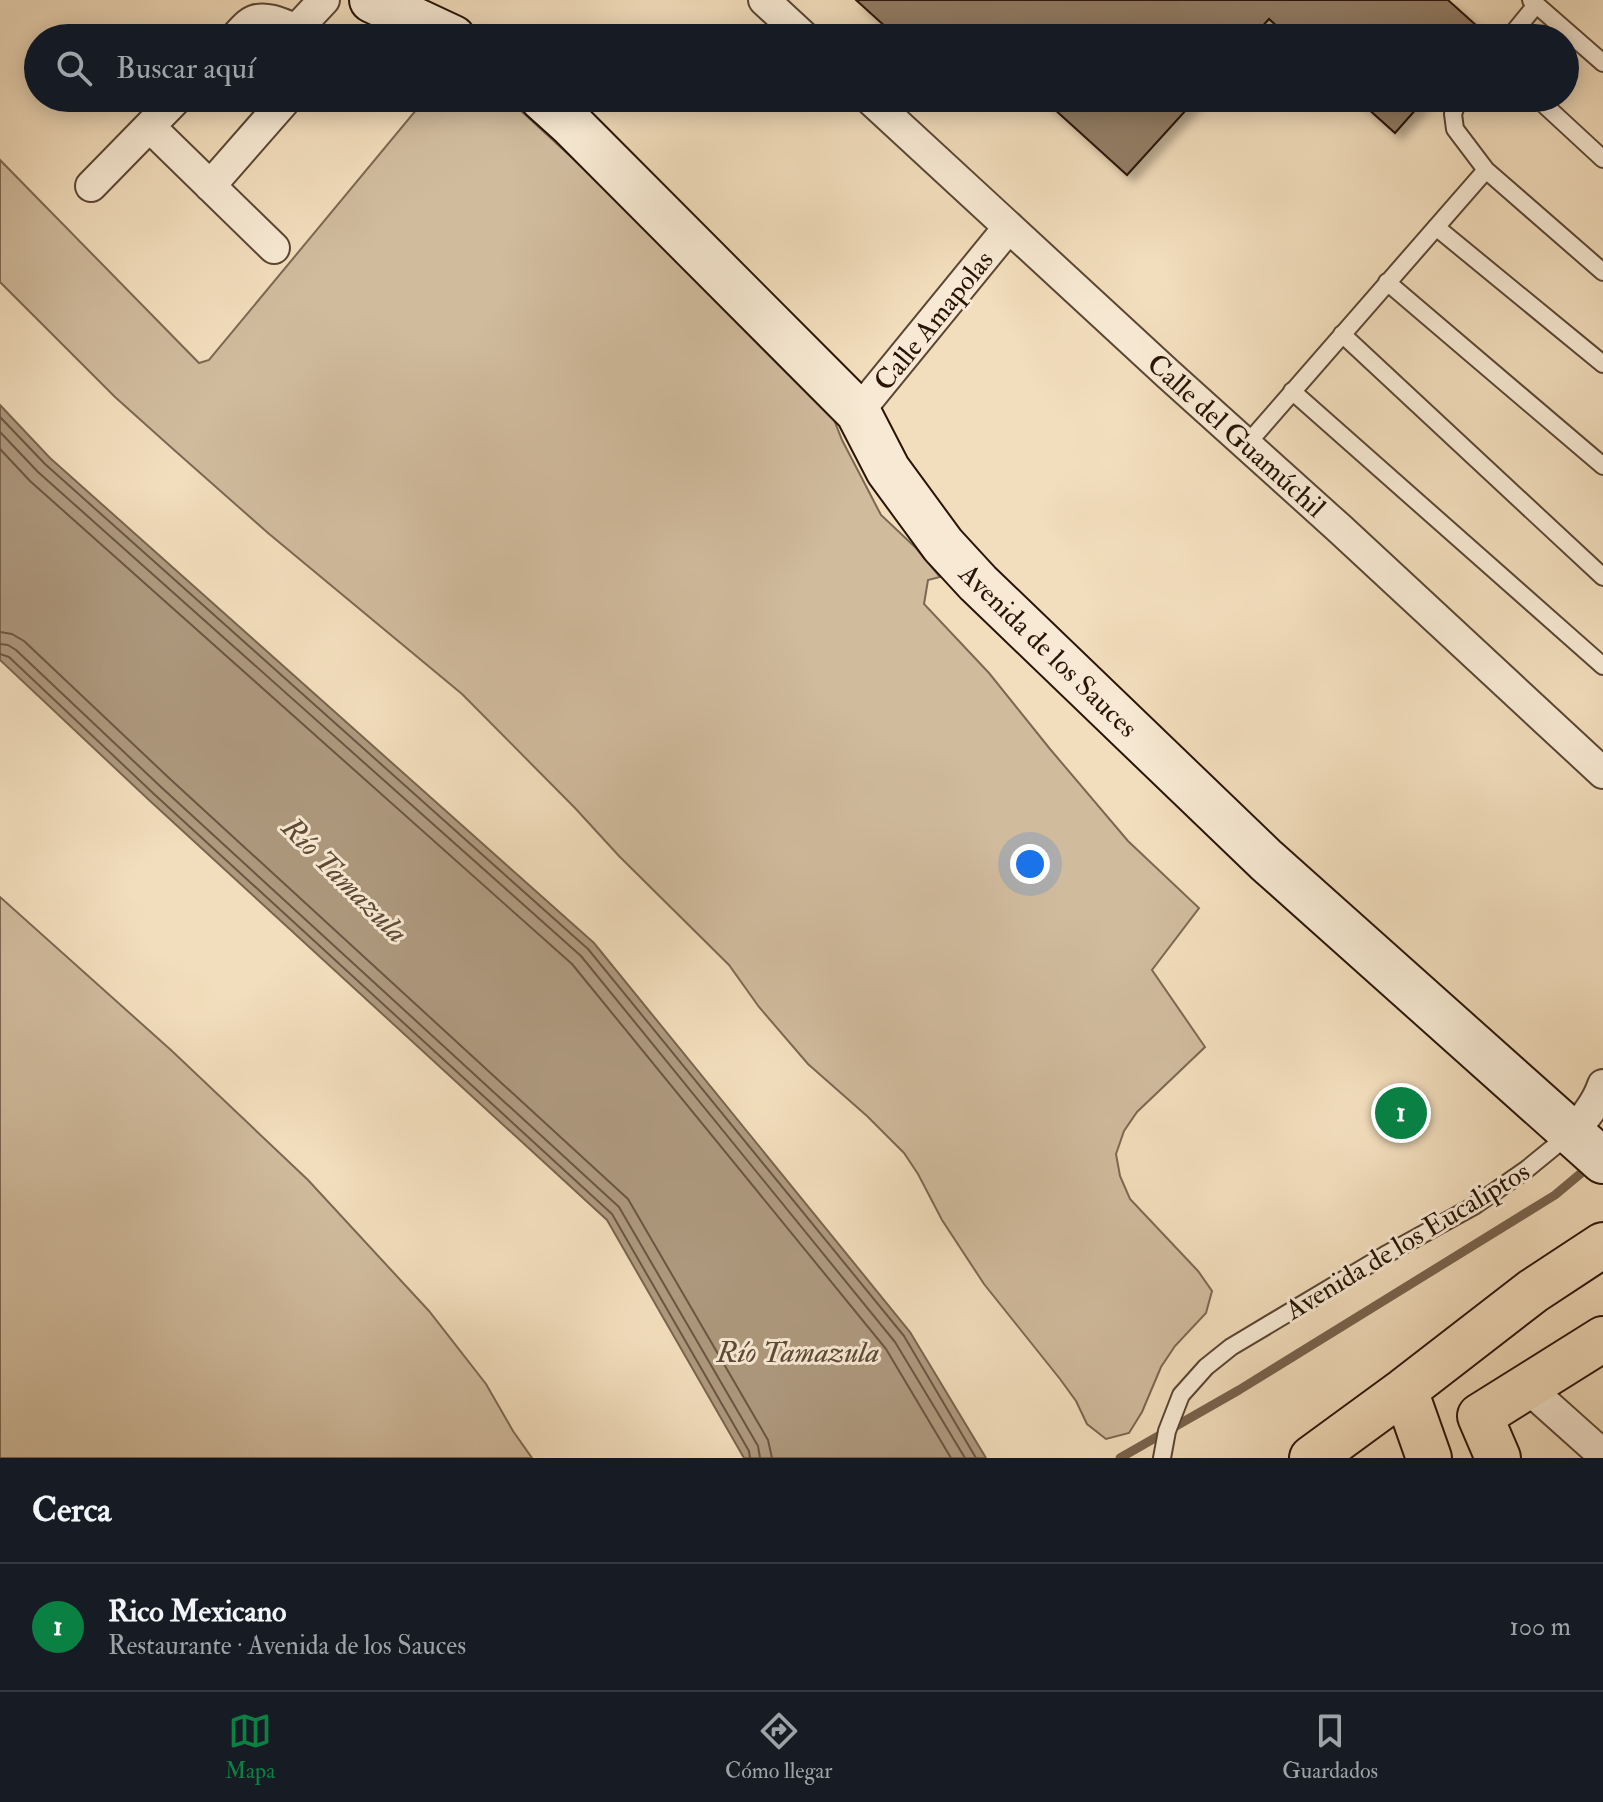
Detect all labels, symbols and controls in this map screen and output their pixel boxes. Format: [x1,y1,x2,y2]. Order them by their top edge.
search box [24,24,1579,112]
icon: search [52,46,96,90]
text: Buscar aquí [116,50,255,87]
street label: Calle Amapolas [867,244,1001,398]
street label: Calle del Guamúchil [1139,347,1333,526]
street label: Avenida de los Sauces [951,556,1145,745]
water label: Río Tamazula [273,809,415,951]
your location [1010,844,1050,884]
pin: 1 [1375,1083,1427,1143]
street label: Avenida de los Eucaliptos [1278,1154,1536,1329]
water label: Río Tamazula [716,1334,880,1371]
text: Cerca [32,1489,111,1532]
text: Rico Mexicano [108,1593,287,1630]
text: 1 [53,1611,63,1643]
text: 100 m [1510,1611,1571,1643]
text: Restaurante · Avenida de los Sauces [108,1630,466,1662]
tab: Mapa [225,1709,275,1785]
tab: Cómo llegar [725,1709,832,1785]
tab: Guardados [1282,1709,1378,1785]

